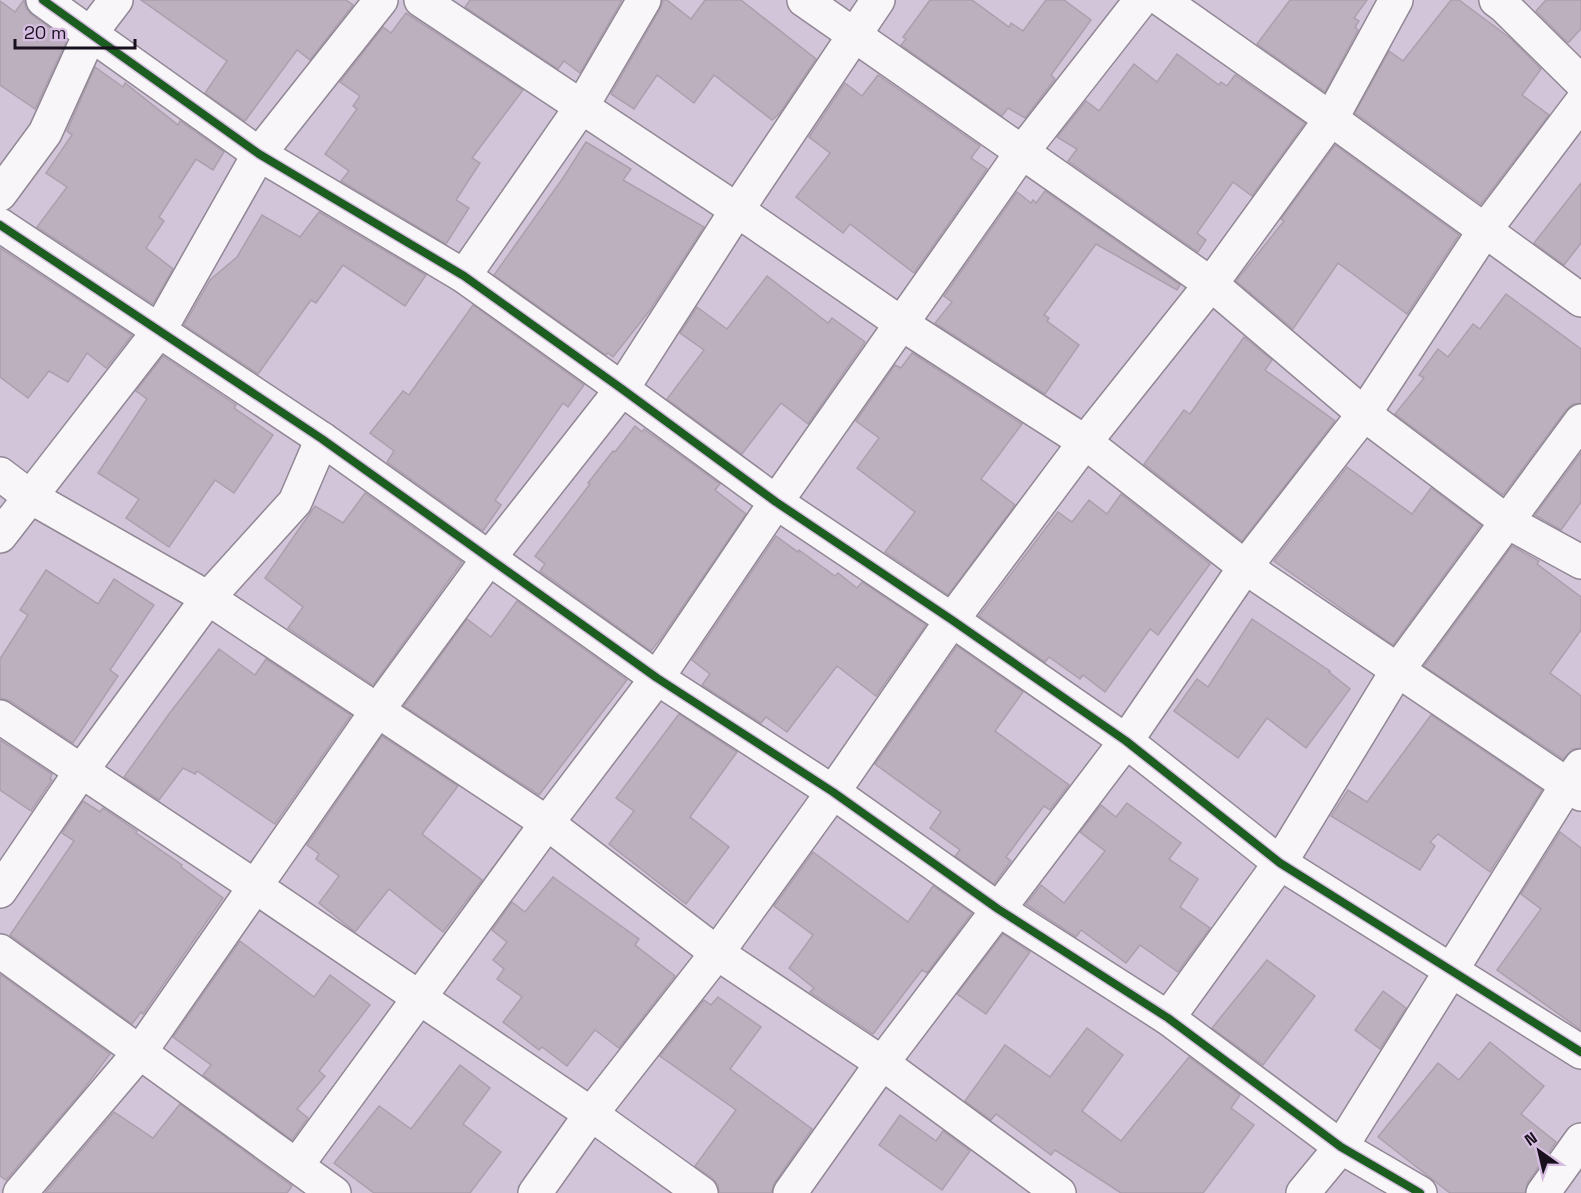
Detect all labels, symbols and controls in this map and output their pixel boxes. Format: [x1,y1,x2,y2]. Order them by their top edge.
scale bar [15,12,135,50]
text: 20 m [24,21,67,44]
north arrow [1509,1121,1569,1181]
text: N [1521,1127,1541,1151]

